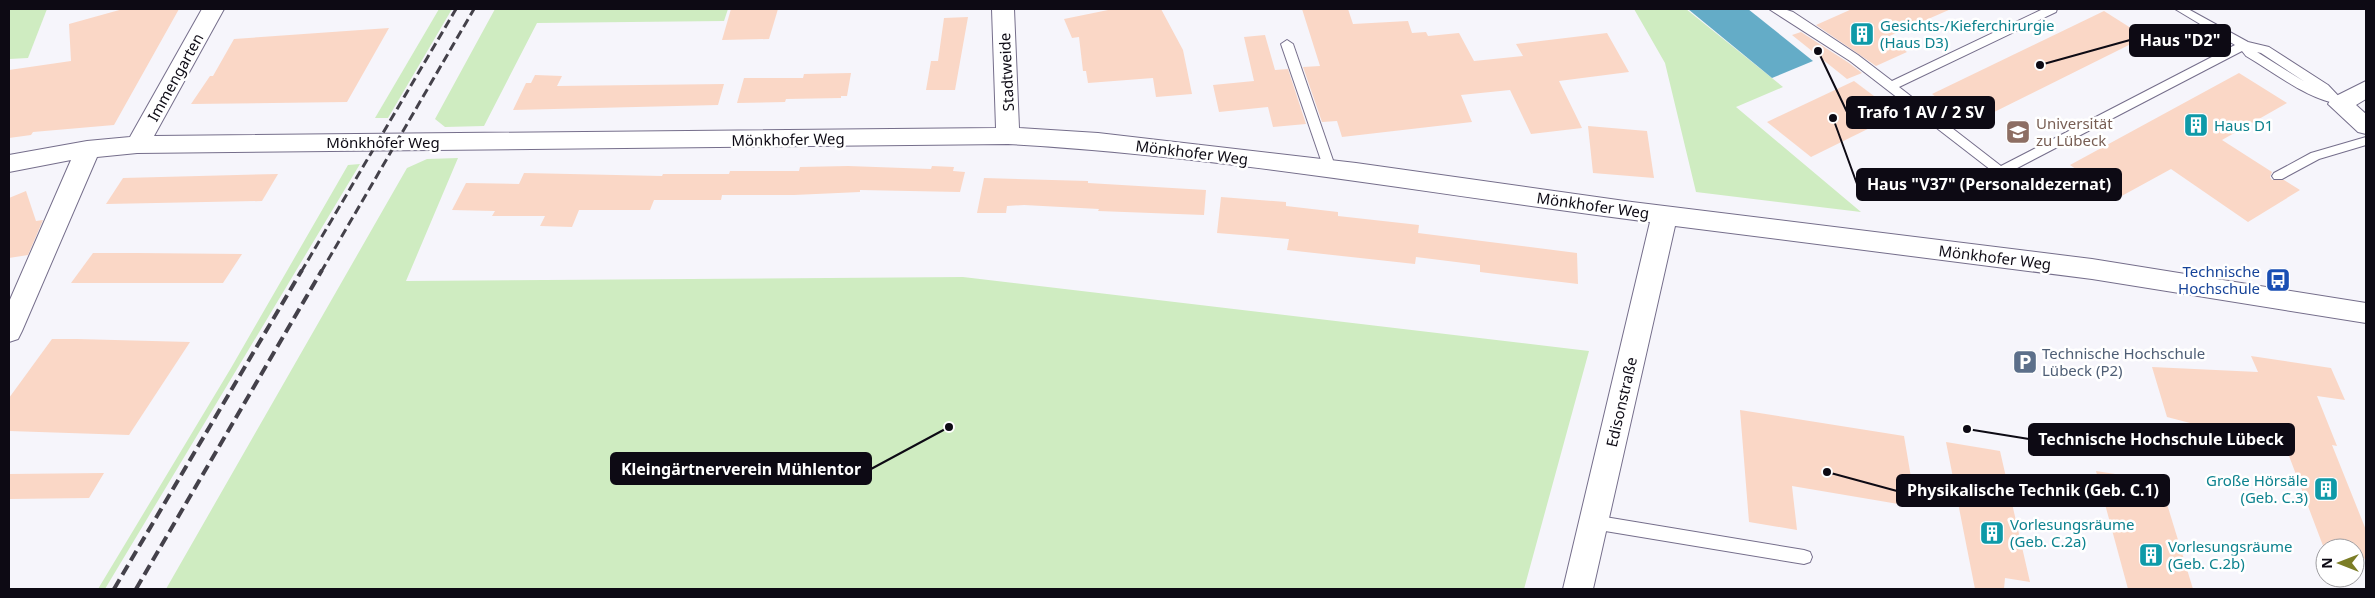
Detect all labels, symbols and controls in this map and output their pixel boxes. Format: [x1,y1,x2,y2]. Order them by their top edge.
place label: Gesichts-/Kieferchirurgie (Haus D3) [1880,15,2054,52]
building icon: Gesichts-/Kieferchirurgie (Haus D3) [1849,21,1875,47]
callout: Haus "D2" [2130,25,2230,56]
street label: Immengarten [143,29,207,125]
text: Haus "D2" [2140,29,2220,51]
street label: Stadtweide [994,32,1018,112]
callout: Trafo 1 AV / 2 SV [1847,97,1994,128]
text: Trafo 1 AV / 2 SV [1858,101,1985,123]
building icon: Haus D1 [2183,112,2209,138]
place label: Universität zu Lübeck [2036,113,2113,150]
place label: Haus D1 [2214,115,2273,135]
school or university icon: Universität zu Lübeck [2005,119,2031,145]
street label: Mönkhofer Weg [731,128,845,150]
street label: Mönkhofer Weg [326,132,440,152]
street label: Mönkhofer Weg [1135,135,1249,169]
callout: Haus "V37" (Personaldezernat) [1857,169,2121,200]
text: Haus "V37" (Personaldezernat) [1867,173,2111,195]
street label: Mönkhofer Weg [1535,187,1651,223]
street label: Mönkhofer Weg [1938,240,2052,274]
place label: Technische Hochschule [2178,261,2260,298]
bus stop icon: Technische Hochschule [2265,267,2291,293]
place label: Technische Hochschule Lübeck (P2) [2042,343,2205,380]
parking icon: Technische Hochschule Lübeck (P2) [2012,349,2038,375]
street label: Edisonstraße [1601,355,1641,449]
callout: Technische Hochschule Lübeck [2029,424,2294,455]
text: Technische Hochschule Lübeck [2038,428,2284,450]
callout: Kleingärtnerverein Mühlentor [611,453,871,484]
text: Kleingärtnerverein Mühlentor [621,458,861,480]
place label: Große Hörsäle (Geb. C.3) [2206,470,2308,507]
callout: Physikalische Technik (Geb. C.1) [1897,475,2169,506]
building icon: Große Hörsäle (Geb. C.3) [2313,476,2339,502]
text: Physikalische Technik (Geb. C.1) [1907,479,2159,501]
place label: Vorlesungsräume (Geb. C.2a) [2010,514,2135,551]
building icon: Vorlesungsräume (Geb. C.2a) [1979,520,2005,546]
place label: Vorlesungsräume (Geb. C.2b) [2168,536,2293,573]
north arrow [2315,538,2365,588]
building icon: Vorlesungsräume (Geb. C.2b) [2138,542,2164,568]
text: N [2317,557,2336,569]

